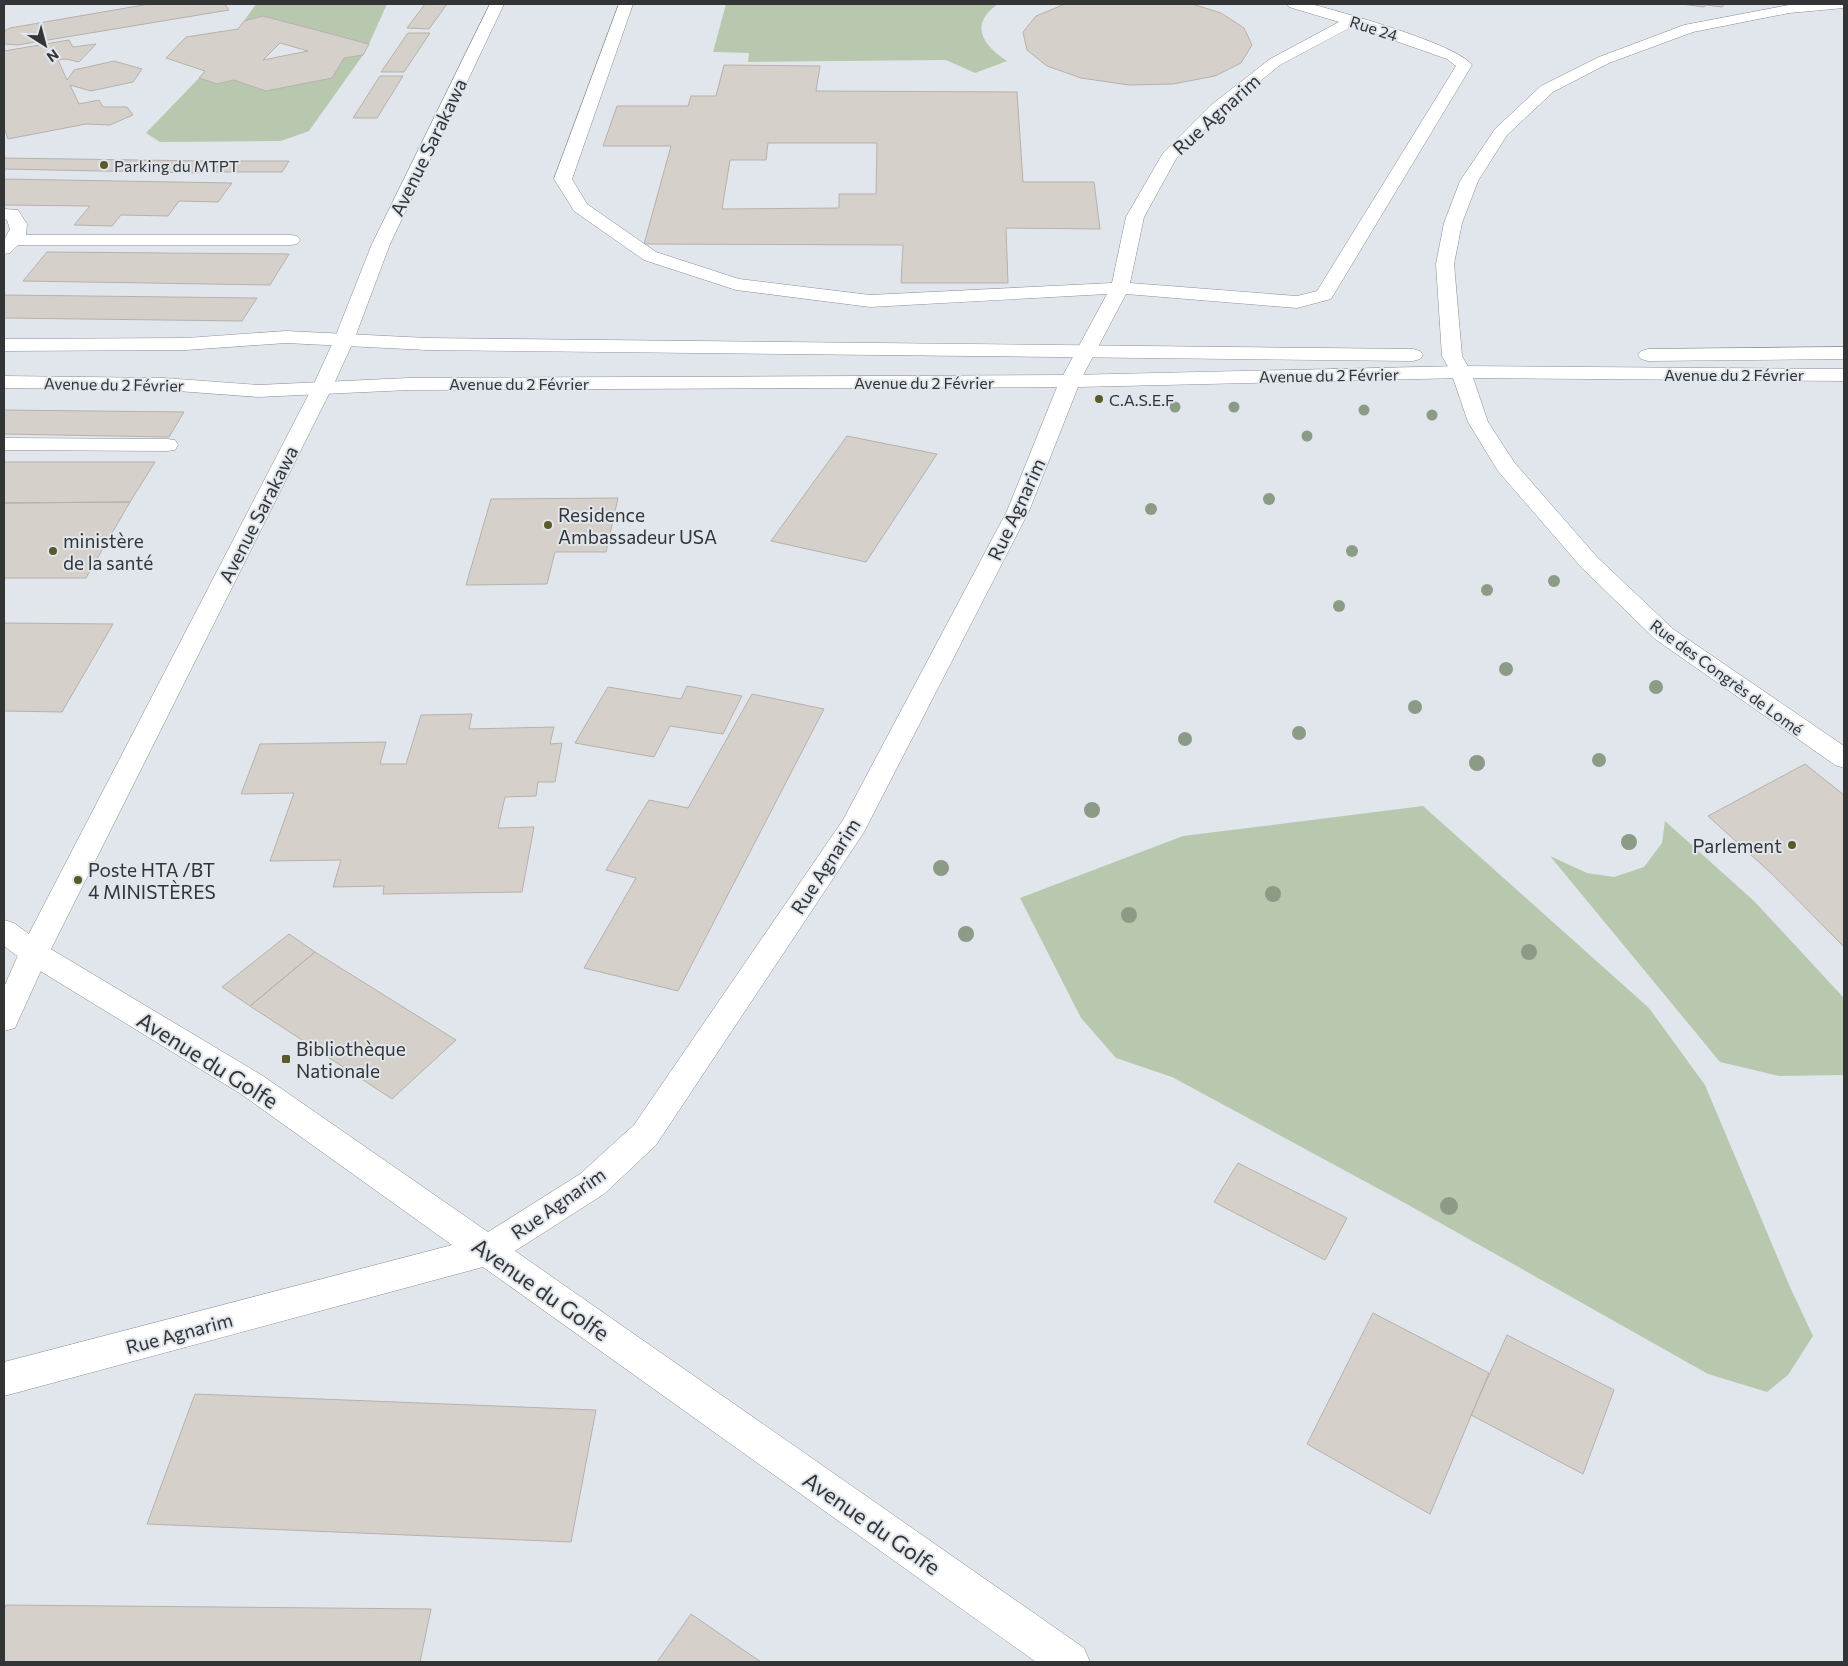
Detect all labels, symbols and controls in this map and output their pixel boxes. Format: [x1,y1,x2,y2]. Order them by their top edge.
street label: Rue 24 [1348,11,1401,45]
north arrow [20,20,70,70]
text: N [44,46,62,66]
street label: Rue Agnarim [1168,69,1264,159]
street label: Avenue Sarakawa [385,74,471,220]
place label: Parking du MTPT [114,156,239,175]
marker: Parking du MTPT [98,159,110,171]
street label: Avenue du 2 Février [1259,364,1400,386]
street label: Avenue du 2 Février [1664,365,1805,384]
street label: Avenue du 2 Février [44,373,185,395]
street label: Avenue du 2 Février [854,373,995,392]
street label: Avenue du 2 Février [449,374,590,393]
place label: C.A.S.E.F [1109,390,1174,409]
marker: C.A.S.E.F [1093,393,1105,405]
street label: Avenue Sarakawa [214,442,302,586]
street label: Rue Agnarim [982,454,1050,564]
place label: Residence Ambassadeur USA [558,503,717,548]
marker: Residence Ambassadeur USA [542,519,554,531]
place label: ministère de la santé [63,529,153,574]
marker: ministère de la santé [47,545,59,557]
street label: Rue des Congrès de Lomé [1647,615,1807,739]
street label: Rue Agnarim [785,814,865,918]
place label: Parlement [1692,834,1782,857]
marker: Parlement [1786,839,1798,851]
place label: Poste HTA /BT 4 MINISTÈRES [88,858,216,903]
marker: Poste HTA /BT 4 MINISTÈRES [72,874,84,886]
street label: Avenue du Golfe [132,1006,284,1114]
place label: Bibliothèque Nationale [296,1037,406,1082]
marker: Bibliothèque Nationale [280,1053,292,1065]
street label: Rue Agnarim [506,1162,610,1244]
street label: Avenue du Golfe [467,1232,615,1346]
street label: Rue Agnarim [123,1308,235,1358]
street label: Avenue du Golfe [798,1466,946,1580]

